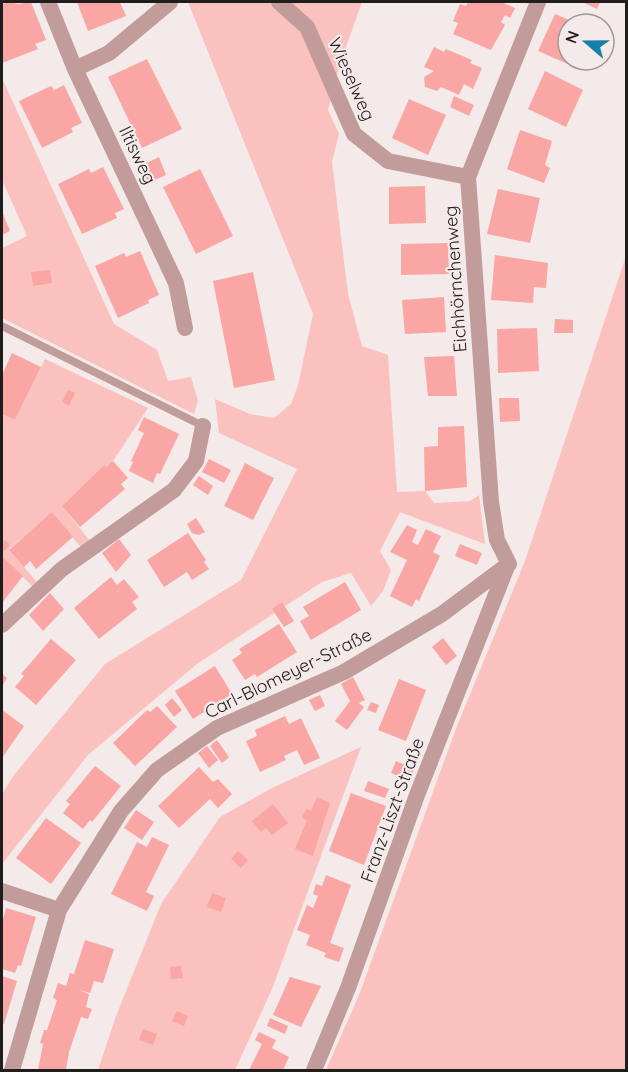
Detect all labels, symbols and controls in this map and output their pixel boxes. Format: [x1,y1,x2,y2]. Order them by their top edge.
north arrow [556,12,616,72]
text: N [560,28,583,46]
street label: Wieselweg [323,34,381,124]
street label: Iltisweg [114,122,162,188]
street label: Eichhörnchenweg [438,205,472,353]
street label: Carl-Blomeyer-Straße [201,623,375,723]
street label: Franz-Liszt-Straße [355,735,429,885]

